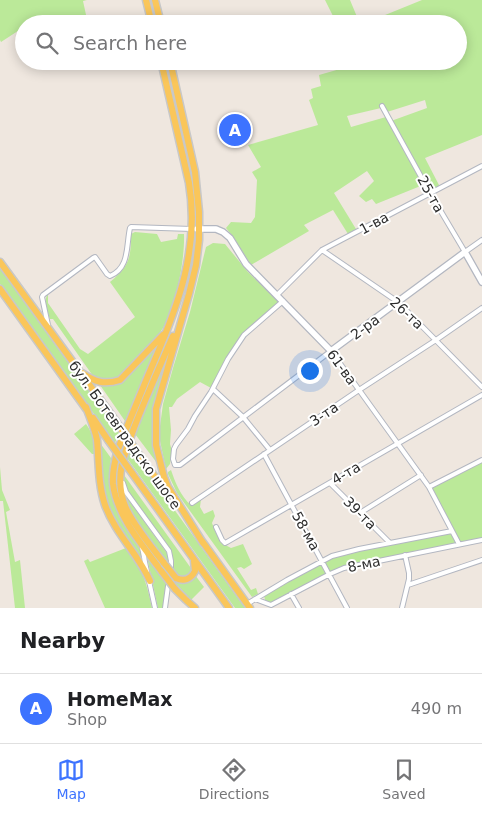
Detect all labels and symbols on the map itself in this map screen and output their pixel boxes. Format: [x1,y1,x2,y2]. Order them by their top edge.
pin: A [219,111,251,149]
street label: 25-та [414,173,448,215]
street label: 1-ва [357,209,391,237]
street label: 26-та [387,294,427,332]
street label: 2-ра [348,311,382,343]
street label: 61-ва [324,346,360,388]
street label: бул. Ботевградско шосе [66,358,184,512]
your location [297,358,323,384]
street label: 3-та [307,399,341,429]
street label: 4-та [329,458,363,488]
street label: 39-та [340,493,380,533]
street label: 58-ма [289,509,323,553]
street label: 8-ма [346,553,382,575]

